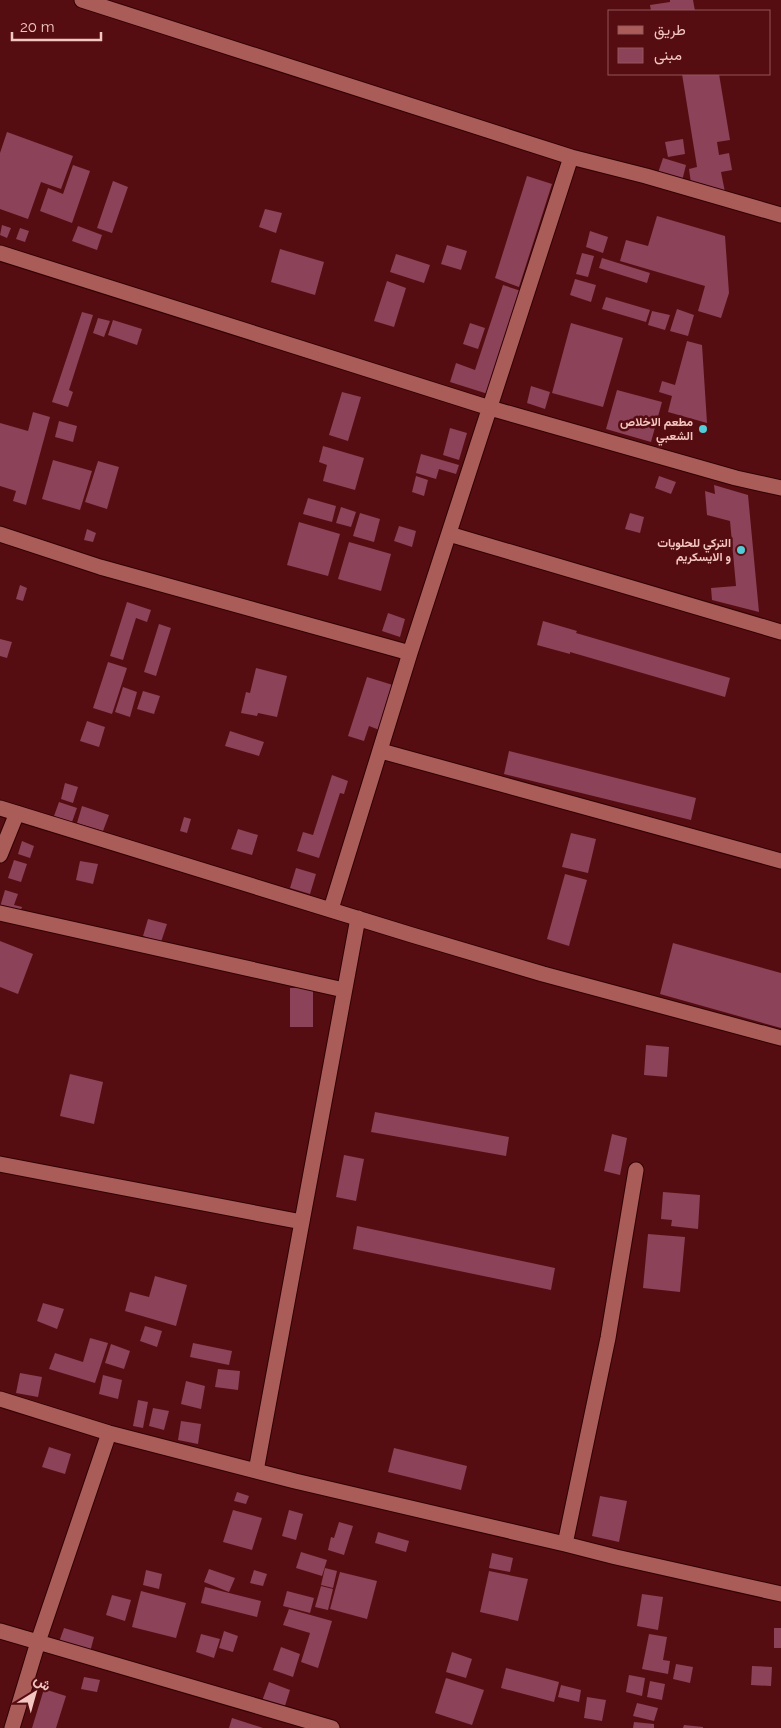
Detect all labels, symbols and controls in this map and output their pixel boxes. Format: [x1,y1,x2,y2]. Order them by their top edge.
scale bar [12,10,101,42]
legend [608,10,771,75]
text: 20 m [20,18,55,36]
text: طريق [654,21,686,40]
text: مبنى [654,46,682,65]
place label: مطعم الاخلاص الشعبي [620,415,693,446]
marker: مطعم الاخلاص الشعبي [697,423,709,435]
place label: التركي للحلويات و الايسكريم [657,536,731,565]
marker: التركي للحلويات و الايسكريم [735,544,747,556]
north arrow [10,1668,60,1718]
text: ش [31,1671,54,1695]

